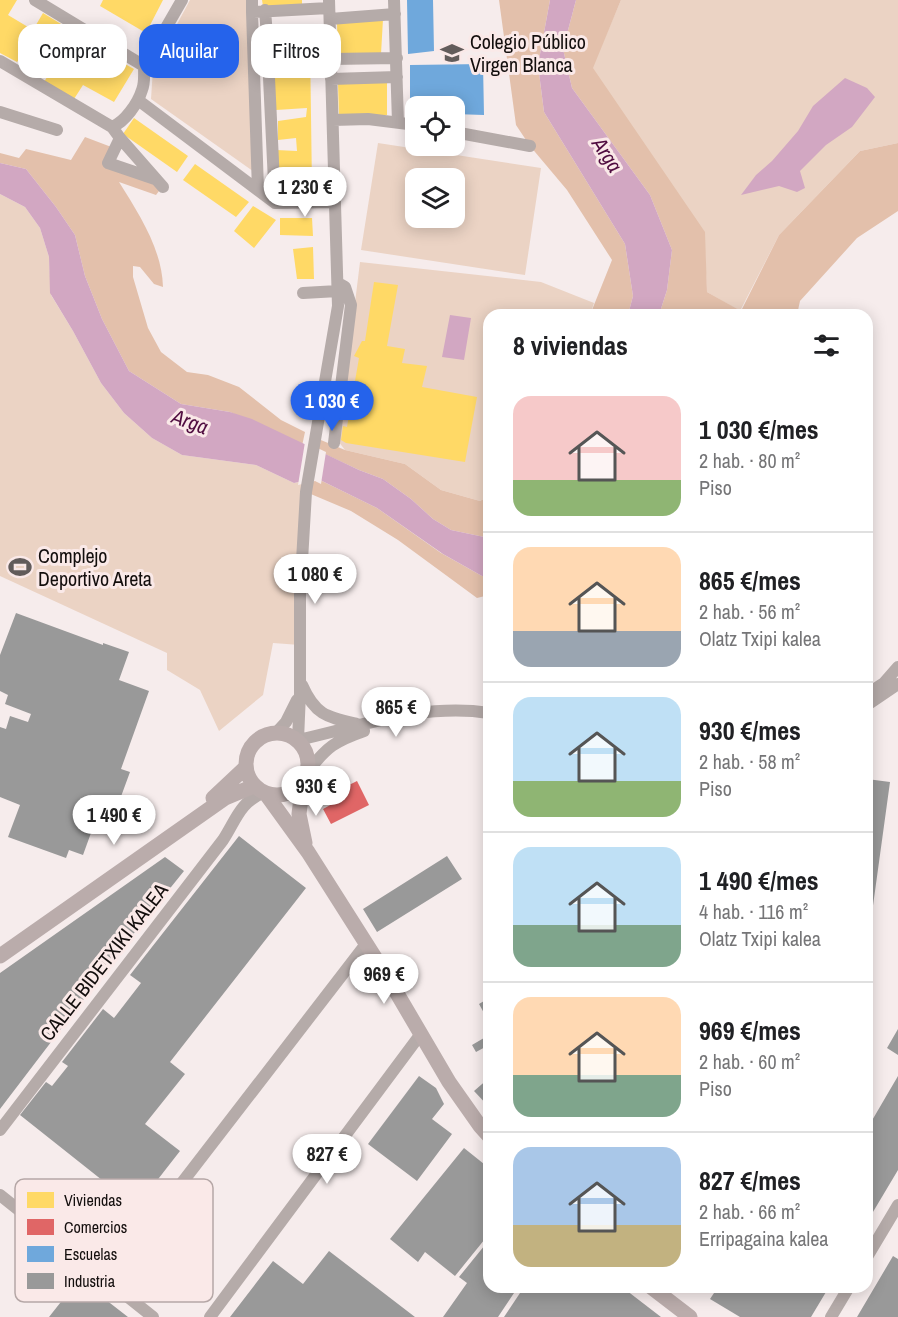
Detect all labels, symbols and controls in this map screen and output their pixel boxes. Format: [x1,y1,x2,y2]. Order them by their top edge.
chip: Comprar [18,24,127,78]
chip: Alquilar [139,24,239,78]
chip: Filtros [251,24,341,78]
place label: Colegio Público Virgen Blanca [470,28,586,78]
school or university icon: Colegio Público Virgen Blanca [439,40,465,66]
map controls [405,96,465,228]
button: locate [405,96,465,156]
water label: Arga [585,131,629,178]
pin: 1 230 € [250,167,360,218]
button: layers [405,168,465,228]
text: 1 230 € [278,173,332,200]
text: 8 viviendas [513,328,628,363]
icon: filters [810,329,843,362]
pin: 1 030 € [277,381,387,432]
text: 1 030 € [305,387,359,414]
water label: Arga [167,401,212,441]
text: 1 030 €/mes [699,412,819,447]
icon: home [561,420,633,492]
text: 2 hab. · 80 m² [699,447,800,474]
text: Piso [699,474,732,501]
place label: Complejo Deportivo Areta [38,542,152,592]
sports icon: Complejo Deportivo Areta [7,554,33,580]
pin: 1 080 € [260,554,370,605]
text: 1 080 € [288,560,342,587]
text: 865 €/mes [699,563,801,598]
icon: home [561,571,633,643]
text: 2 hab. · 56 m² [699,598,800,625]
text: Olatz Txipi kalea [699,625,821,652]
pin: 865 € [354,687,438,738]
text: 865 € [375,693,417,720]
text: 930 €/mes [699,713,801,748]
icon: home [561,721,633,793]
text: 2 hab. · 58 m² [699,748,800,775]
pin: 930 € [274,766,358,817]
text: 930 € [295,772,337,799]
text: Piso [699,775,732,802]
pin: 1 490 € [59,795,169,846]
text: 1 490 € [87,801,141,828]
text: 1 490 €/mes [699,863,819,898]
icon: home [561,871,633,943]
street label: CALLE BIDETXIKI KALEA [33,877,174,1046]
text: 4 hab. · 116 m² [699,898,808,925]
text: Olatz Txipi kalea [699,925,821,952]
pin: 969 € [342,954,426,1005]
text: 969 € [363,960,405,987]
text: 969 €/mes [699,1013,801,1048]
icon: home [561,1021,633,1093]
text: 2 hab. · 60 m² [699,1048,800,1075]
text: Piso [699,1075,732,1102]
pin: 827 € [285,1134,369,1185]
text: 827 € [306,1140,348,1167]
text: 827 €/mes [699,1163,801,1198]
icon: home [561,1171,633,1243]
legend [15,1179,213,1302]
text: Viviendas [64,1189,122,1211]
text: 2 hab. · 66 m² [699,1198,800,1225]
text: Comercios [64,1216,127,1238]
text: Erripagaina kalea [699,1225,828,1252]
text: Escuelas [64,1243,117,1265]
text: Industria [64,1270,116,1292]

